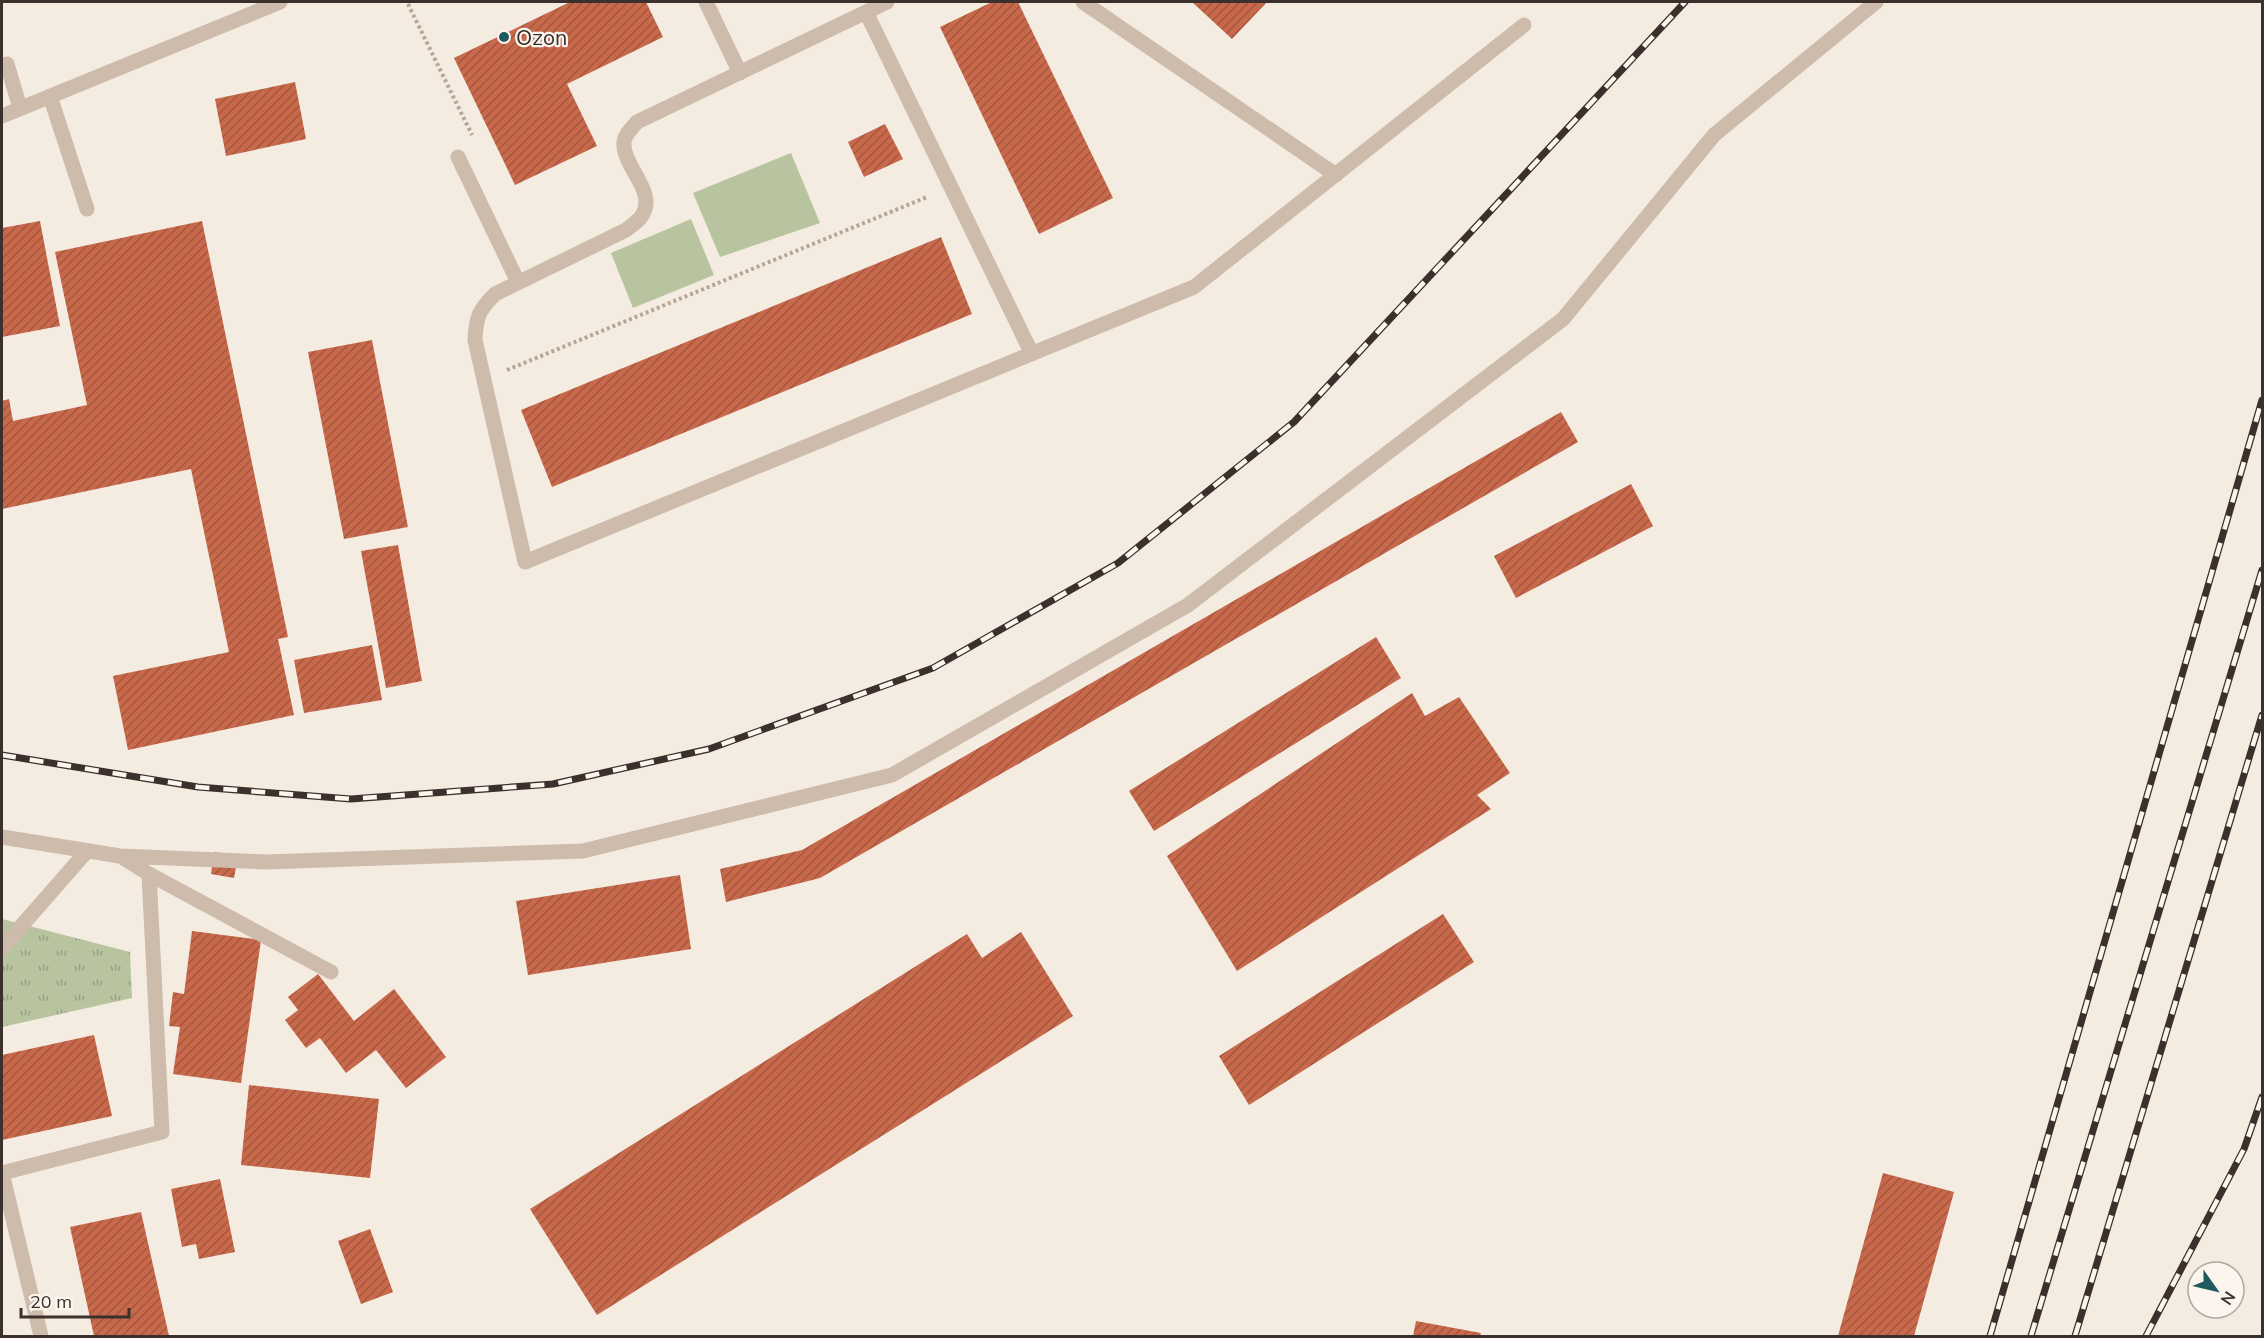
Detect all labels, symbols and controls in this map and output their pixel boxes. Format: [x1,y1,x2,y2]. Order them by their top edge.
place label: Ozon [516,24,567,50]
marker: Ozon [497,30,511,44]
north arrow [2186,1260,2246,1320]
scale bar [21,1281,129,1319]
text: N [2217,1288,2240,1309]
text: 20 m [30,1290,72,1313]

